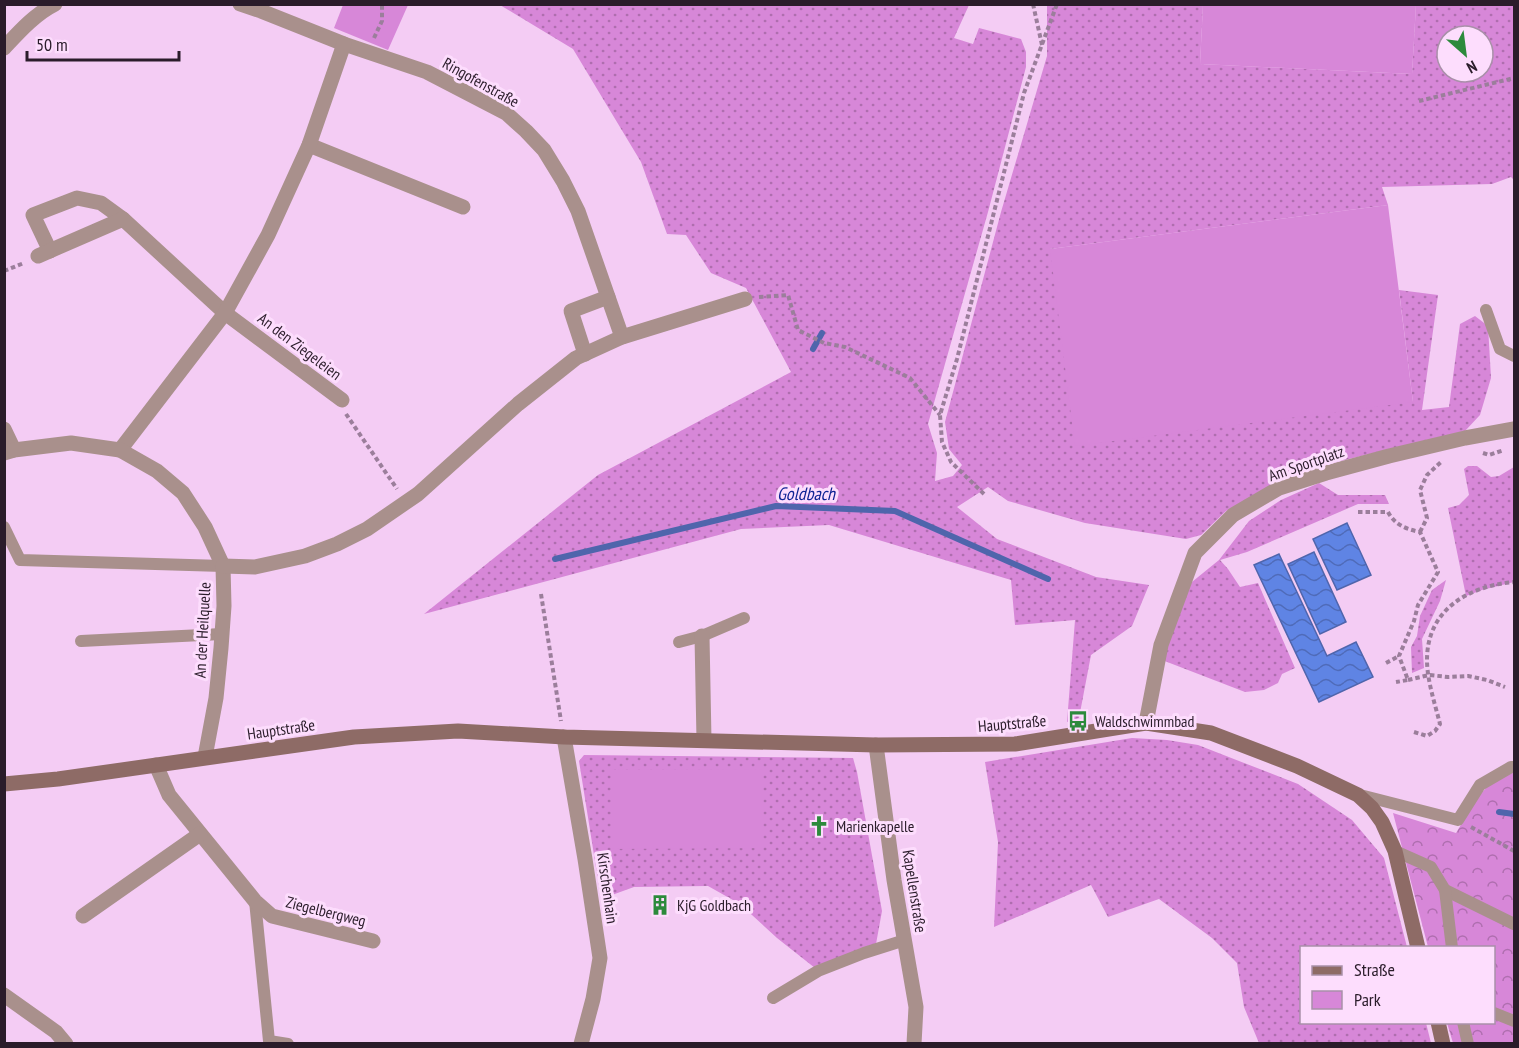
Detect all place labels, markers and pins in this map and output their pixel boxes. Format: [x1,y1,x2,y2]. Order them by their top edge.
bus stop icon: Waldschwimmbad [1066,709,1090,733]
place label: Waldschwimmbad [1095,711,1194,731]
church icon: Marienkapelle [807,814,831,838]
place label: Marienkapelle [836,816,914,836]
building icon: KjG Goldbach [648,893,672,917]
place label: KjG Goldbach [677,895,751,915]

